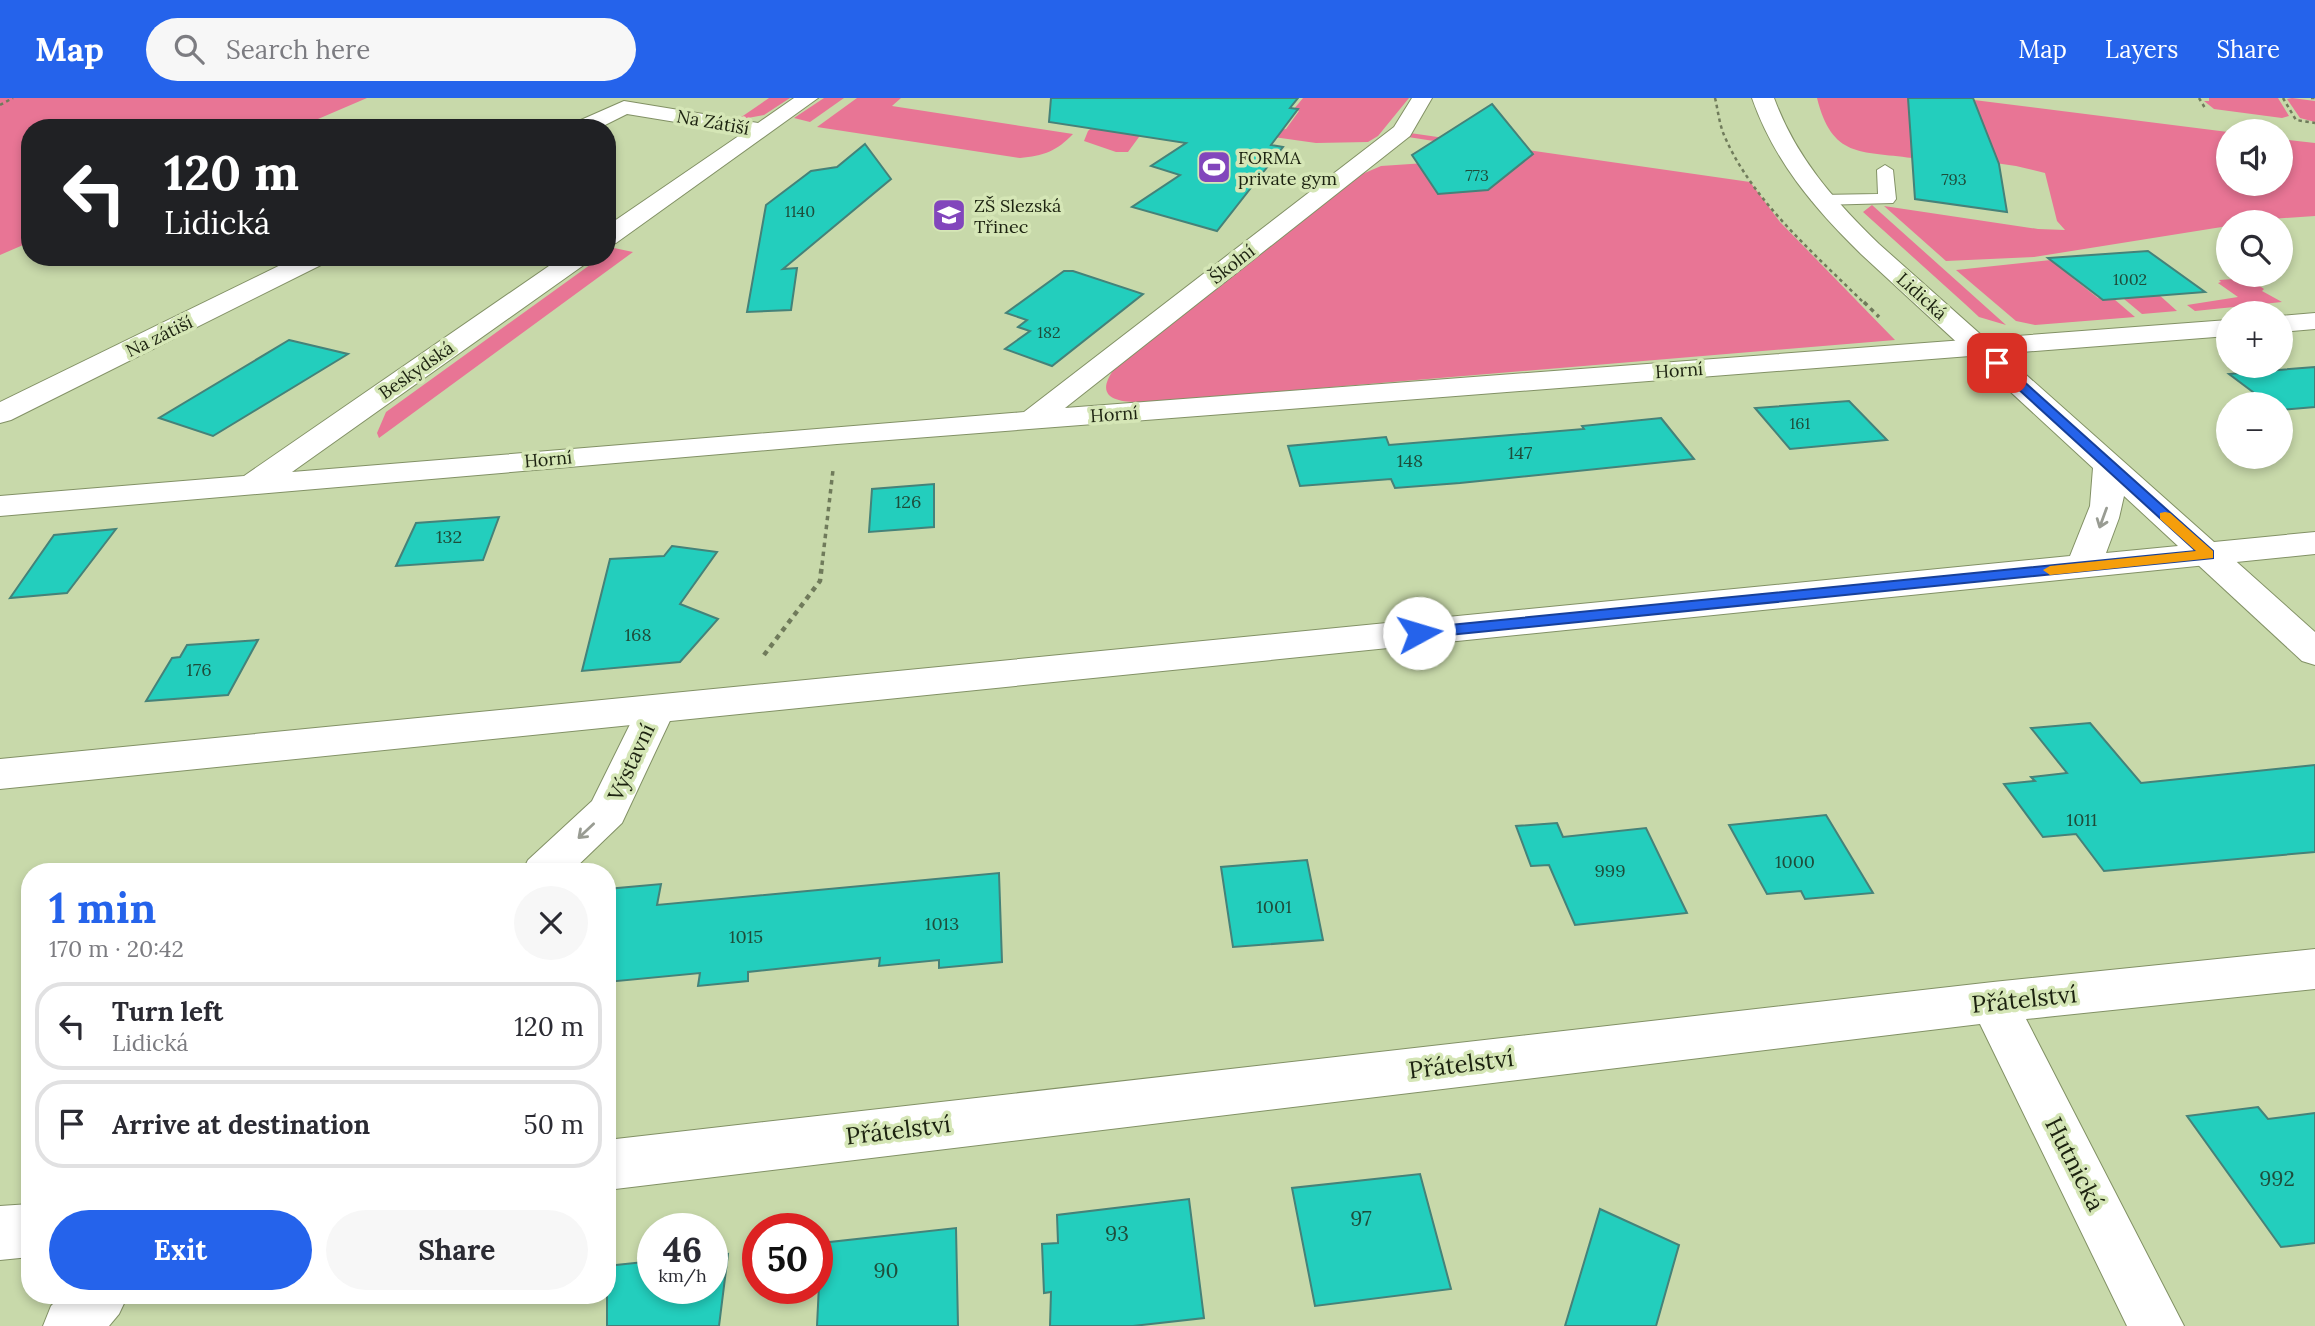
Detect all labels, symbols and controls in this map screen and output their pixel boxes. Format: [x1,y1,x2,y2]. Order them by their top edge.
search box [146,18,636,81]
text: Map [35,28,104,70]
icon: search [170,30,208,68]
text: Search here [226,33,370,66]
text: Map [2018,34,2067,65]
text: Layers [2105,34,2178,65]
text: Share [2216,34,2280,65]
street label: Na Zátiší [675,104,751,140]
map controls [2216,119,2293,469]
button: sound [2216,119,2293,196]
text: 120 m [164,141,299,203]
place label: FORMA private gym [1238,146,1337,190]
icon: left [49,147,140,238]
sports icon: FORMA private gym [1195,148,1233,186]
house number: 773 [1465,165,1489,185]
house number: 793 [1941,169,1967,189]
place label: ZŠ Slezská Třinec [974,194,1061,238]
school or university icon: ZŠ Slezská Třinec [930,196,968,234]
house number: 1140 [785,201,815,221]
text: Lidická [164,202,270,243]
button: search [2216,210,2293,287]
street label: Školní [1205,239,1259,289]
street label: Lidická [1892,267,1952,325]
house number: 1002 [2113,269,2147,289]
button: + [2216,301,2293,378]
street label: Na zátiší [122,310,196,362]
house number: 182 [1037,322,1061,342]
pin [1967,333,2027,393]
street label: Beskydská [374,336,458,404]
icon: arrive [1978,344,2016,382]
street label: Horní [1654,357,1704,383]
button: − [2216,392,2293,469]
street label: Horní [1089,401,1139,427]
house number: 161 [1790,413,1811,433]
house number: 147 [1508,441,1532,464]
street label: Horní [523,445,573,473]
house number: 148 [1397,449,1423,472]
house number: 126 [895,490,921,513]
one-way arrow [2096,507,2109,529]
house number: 132 [436,525,462,548]
position arrow [1382,596,1456,670]
house number: 168 [624,623,652,646]
house number: 176 [186,658,212,681]
street label: Výstavní [601,719,661,806]
house number: 1011 [2067,808,2097,831]
one-way arrow [578,823,595,840]
house number: 1000 [1775,850,1815,873]
house number: 999 [1594,859,1626,882]
text: 1 min [49,881,156,935]
button: close [514,886,588,960]
house number: 1001 [1256,895,1292,918]
house number: 1013 [925,912,959,935]
house number: 1015 [729,925,763,948]
text: 170 m · 20:42 [49,934,184,963]
street label: Přátelství [1970,978,2078,1020]
text: Turn left [112,995,223,1028]
icon: left [53,1007,91,1045]
text: 120 m [514,1010,584,1043]
text: Lidická [112,1028,188,1057]
street label: Přátelství [1407,1042,1515,1086]
icon: arrive [53,1105,91,1143]
text: Arrive at destination [112,1108,370,1141]
text: 50 m [524,1108,584,1141]
street label: Přátelství [844,1108,952,1152]
street label: Hutnická [2038,1112,2112,1216]
house number: 992 [2259,1165,2295,1192]
house number: 97 [1350,1205,1372,1232]
button: Exit [49,1210,312,1290]
button: Share [326,1210,588,1290]
speed limit sign: 50 [742,1213,833,1304]
house number: 93 [1105,1220,1129,1247]
text: 46 [663,1227,702,1272]
house number: 90 [873,1257,899,1284]
text: km/h [658,1264,707,1287]

